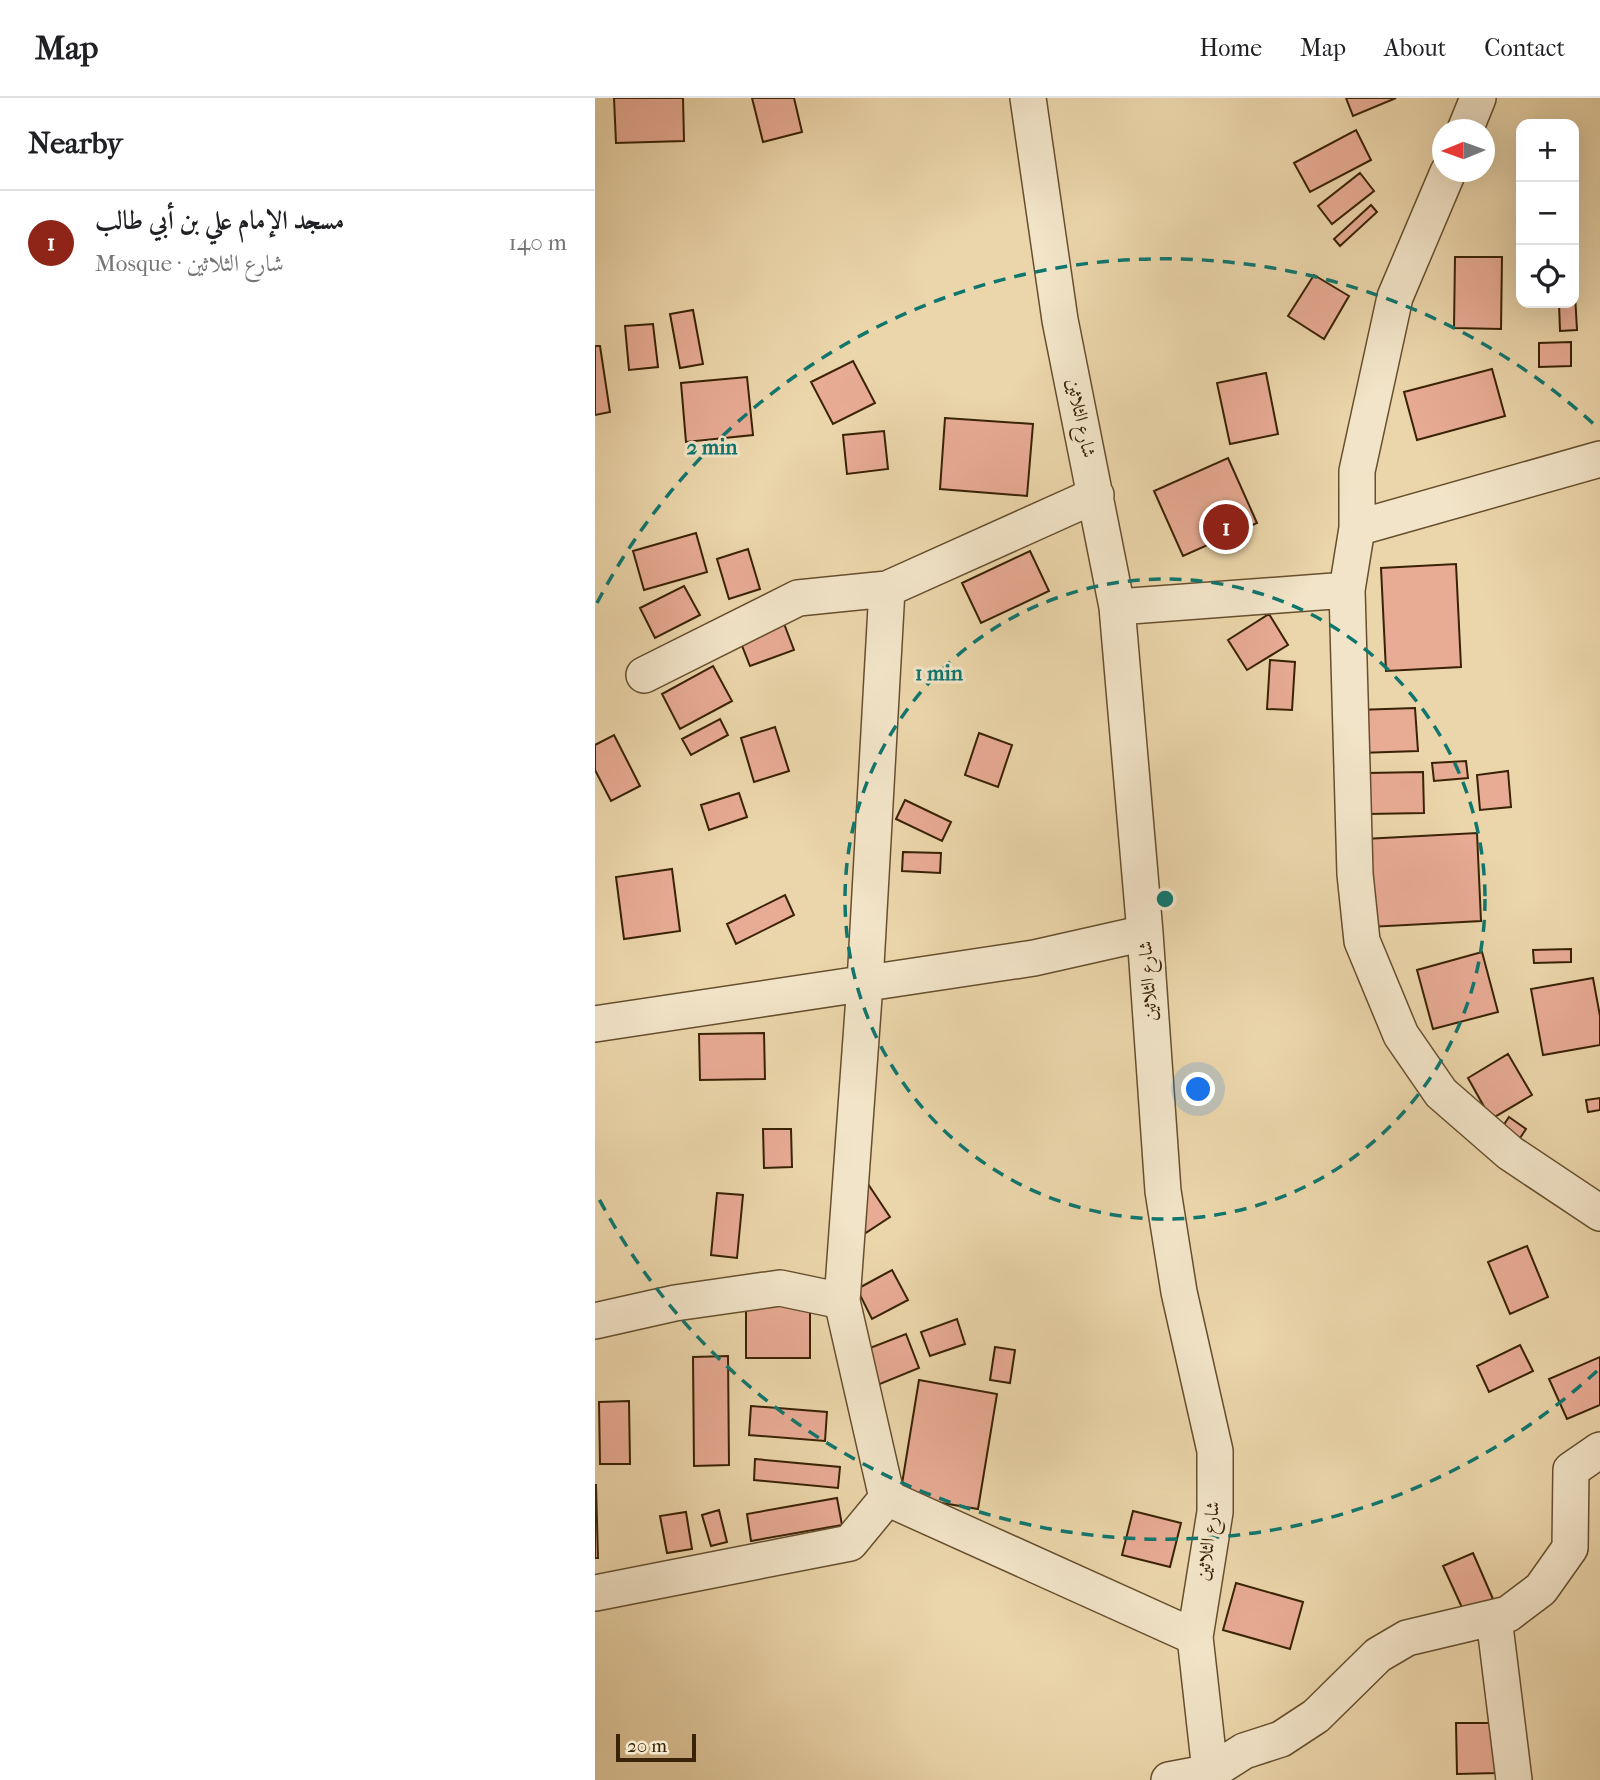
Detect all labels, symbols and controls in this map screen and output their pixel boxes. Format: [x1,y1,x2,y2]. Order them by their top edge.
text: Map [35,29,98,68]
text: Home [1200,34,1262,62]
text: Map [1300,34,1346,62]
text: About [1384,34,1446,62]
text: Contact [1484,34,1565,62]
north arrow [1432,119,1495,182]
map controls [1516,119,1579,308]
button: + [1516,119,1579,182]
text: Nearby [28,126,123,161]
button: − [1516,182,1579,245]
text: مسجد الإمام علي بن أبي طالب [95,205,344,236]
text: 1 [47,229,55,256]
text: 140 m [508,229,567,256]
button: locate [1516,245,1579,308]
text: Mosque · شارع الثلاثين [95,250,284,277]
street label: شارع الثلاثين [1058,376,1100,460]
text: 2 min [686,435,738,459]
pin: 1 [1203,501,1249,553]
text: 1 min [915,661,964,685]
centre of rings [1153,887,1177,911]
street label: شارع الثلاثين [1134,940,1166,1022]
your location [1181,1072,1215,1106]
street label: شارع الثلاثين [1192,1500,1228,1583]
scale bar [616,1731,697,1763]
text: 20 m [627,1735,667,1757]

